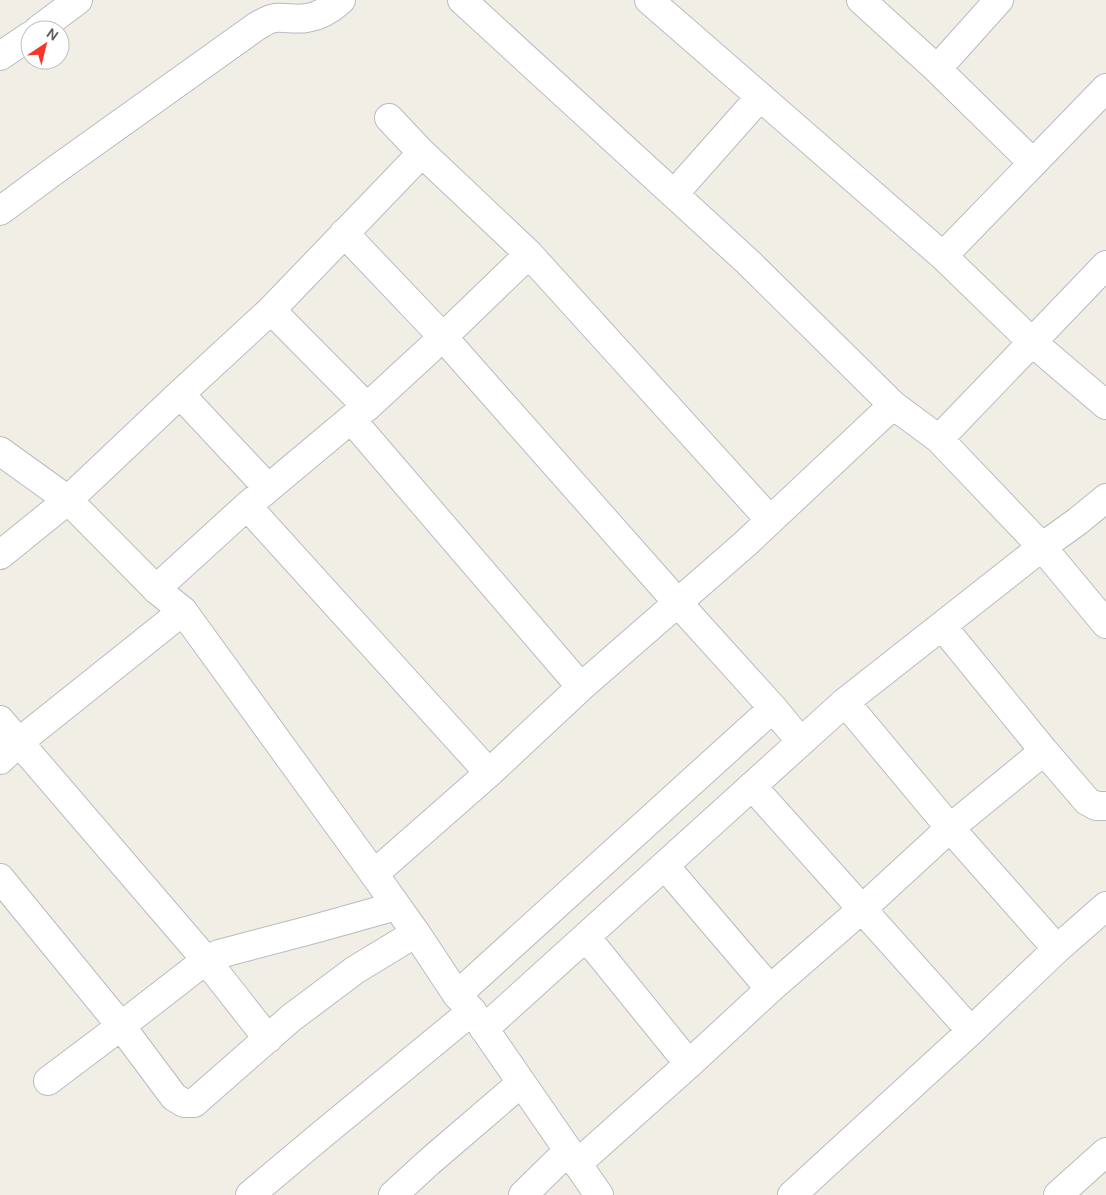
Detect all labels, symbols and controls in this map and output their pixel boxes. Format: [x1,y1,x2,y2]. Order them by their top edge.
north arrow [20,20,70,70]
text: N [43,24,62,45]

